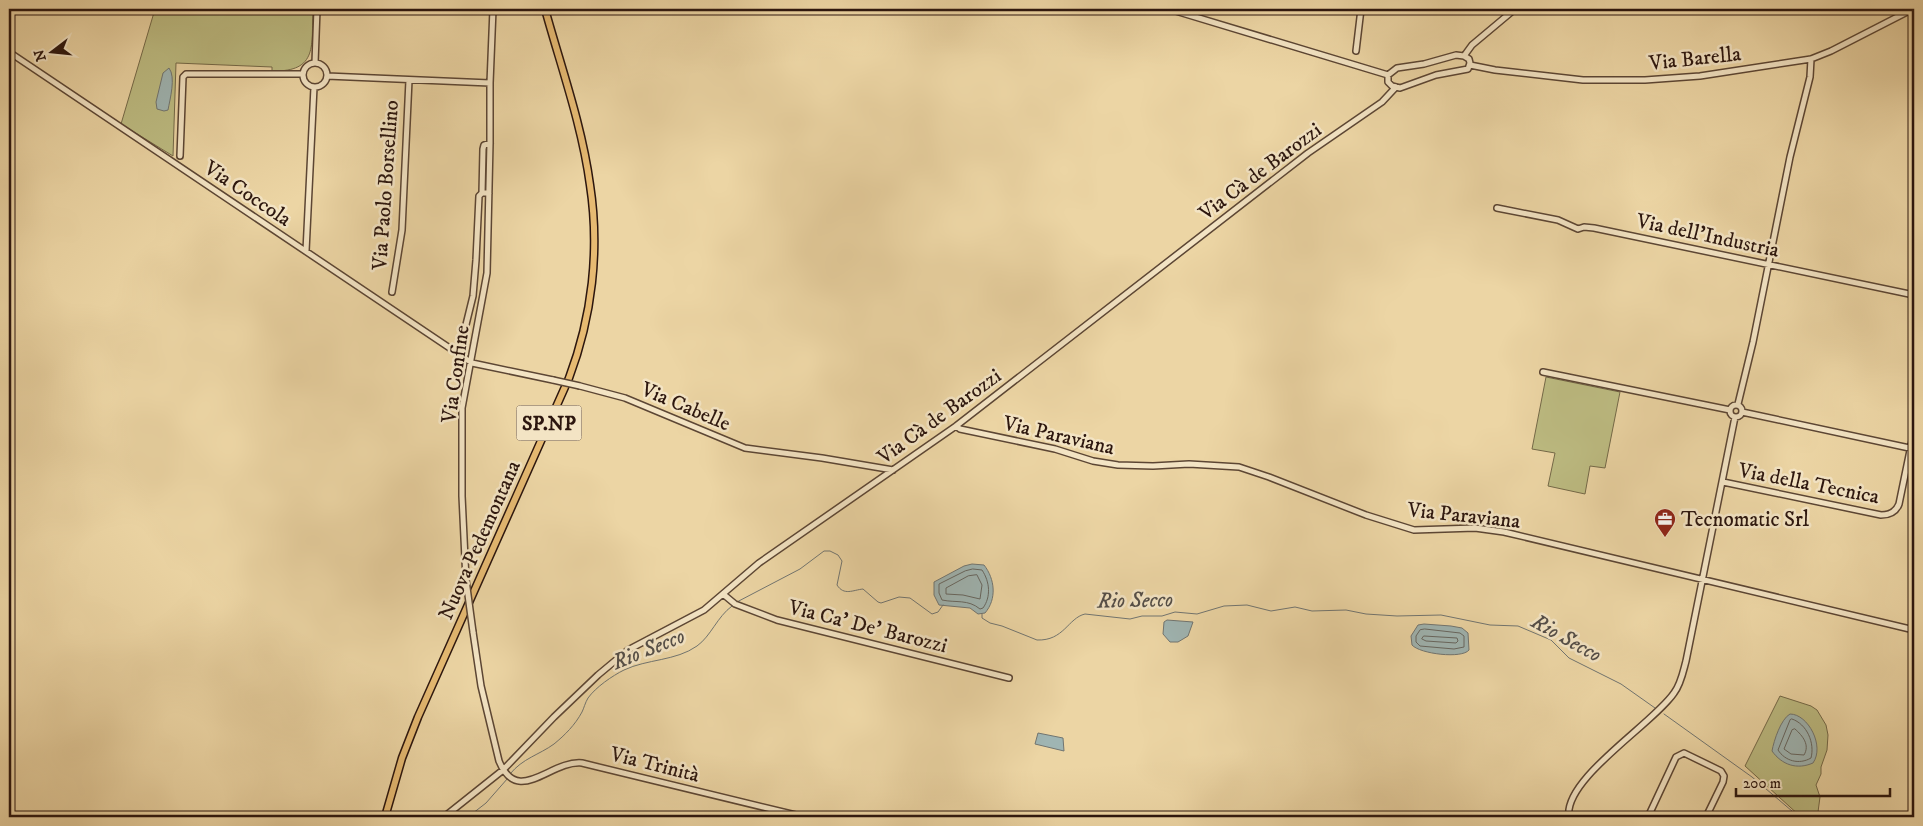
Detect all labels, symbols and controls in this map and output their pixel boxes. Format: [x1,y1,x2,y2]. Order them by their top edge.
north arrow [28,28,78,78]
street label: Via Barella [1647,41,1742,77]
text: N [30,47,51,63]
street label: Via Paolo Borsellino [367,99,405,272]
street label: Via Cà de Barozzi [1193,117,1327,227]
street label: Via Coccola [198,155,296,232]
street label: Via dell’Industria [1633,208,1782,264]
street label: Via Confine [436,323,476,426]
street label: Via Cà de Barozzi [872,363,1007,471]
street label: Via Cabelle [636,376,735,437]
road number: SP.NP [516,406,582,440]
street label: Via Paraviana [1000,410,1117,461]
street label: Nuova Pedemontana [433,457,527,624]
street label: Via della Tecnica [1735,457,1882,510]
street label: Via Paraviana [1405,497,1522,535]
office icon: Tecnomatic Srl [1653,507,1677,538]
place label: Tecnomatic Srl [1681,507,1810,533]
water label: Rio Secco [1096,586,1173,615]
street label: Via Ca' De' Barozzi [785,594,950,659]
water label: Rio Secco [1526,608,1606,669]
water label: Rio Secco [607,623,689,677]
street label: Via Trinità [607,741,702,789]
scale bar [1736,766,1889,798]
text: 200 m [1743,774,1781,793]

